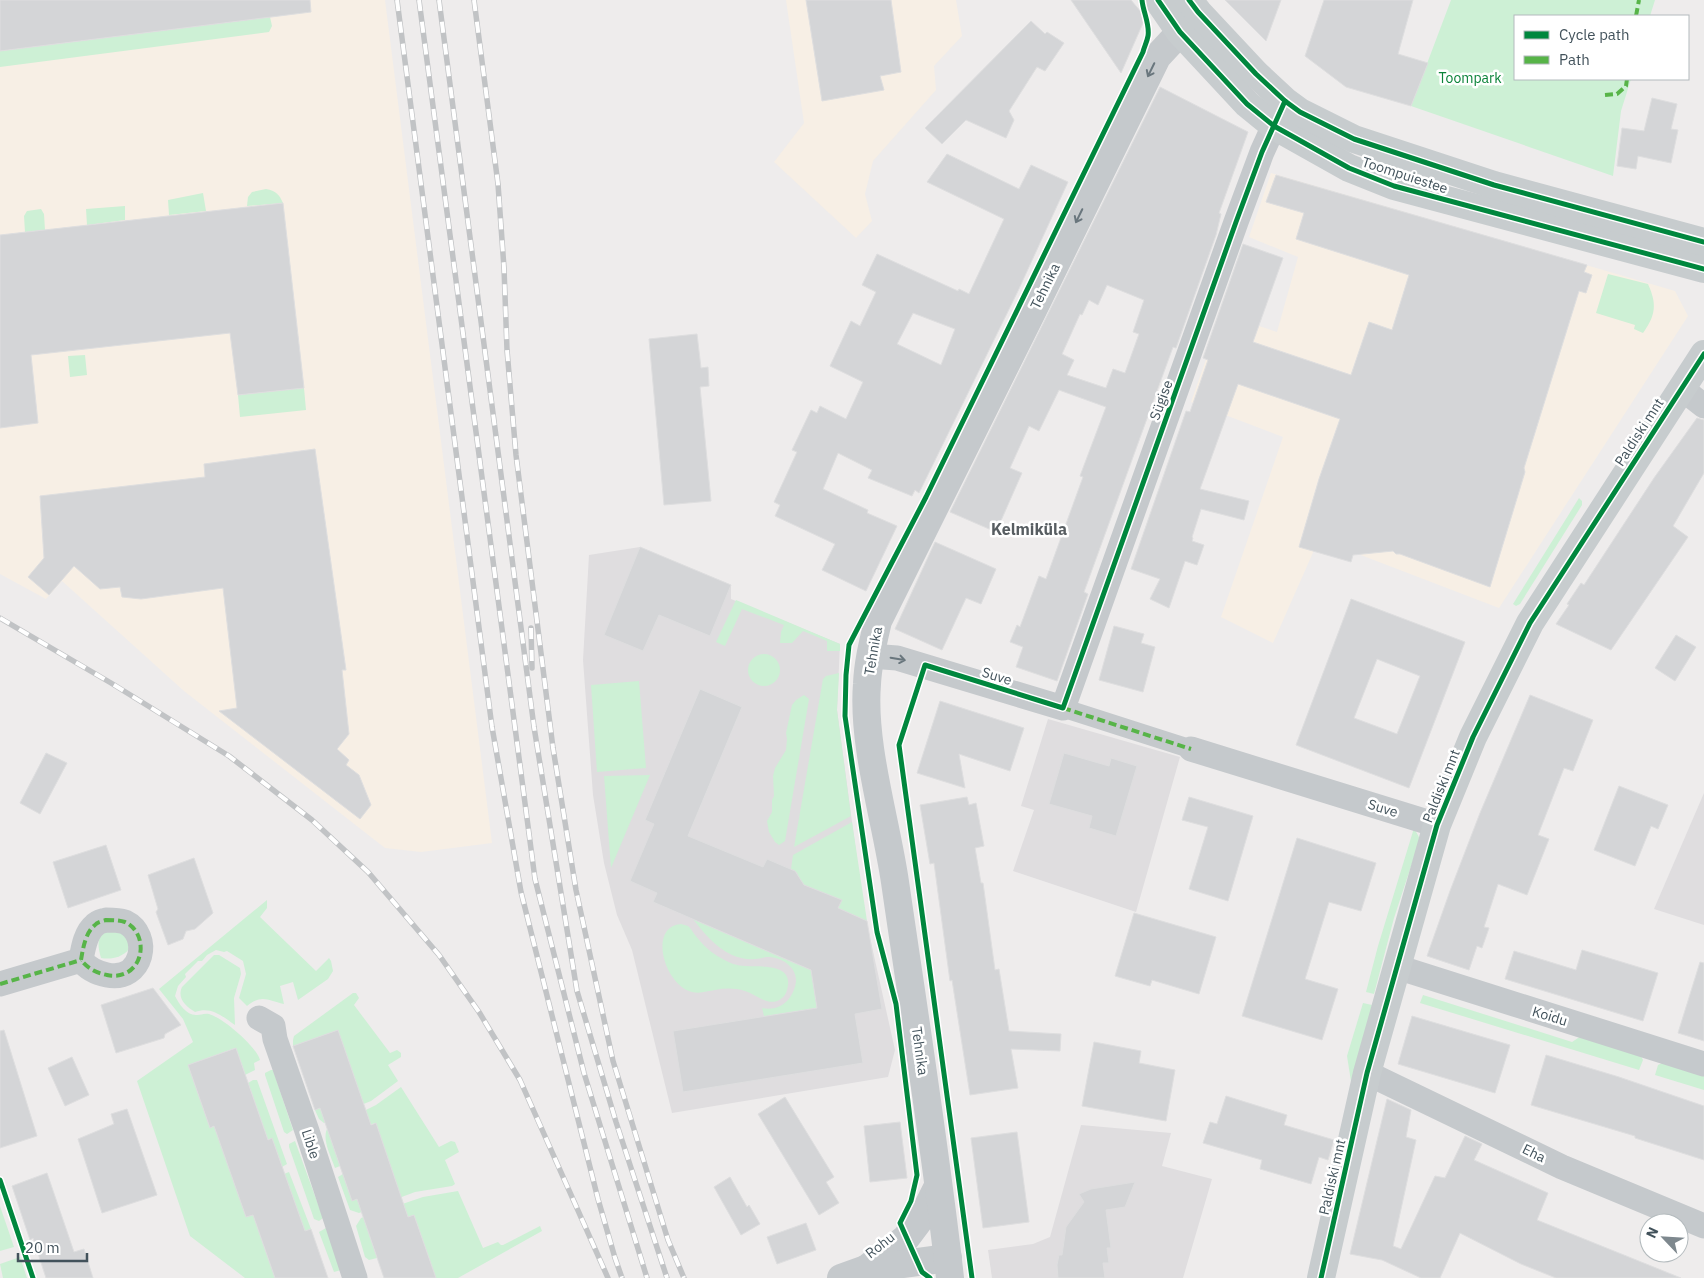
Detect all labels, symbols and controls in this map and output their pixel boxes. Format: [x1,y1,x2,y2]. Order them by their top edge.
legend [1514,15,1689,80]
text: Cycle path [1559,25,1630,44]
text: Path [1559,50,1590,69]
one-way arrow [1145,62,1155,77]
park label: Toompark [1438,69,1502,87]
street label: Toompuiestee [1360,153,1450,197]
one-way arrow [1074,208,1083,223]
street label: Tehnika [1026,260,1064,312]
street label: Sügise [1145,377,1177,423]
street label: Paldiski mnt [1610,395,1668,469]
district label: Kelmiküla [991,519,1067,539]
street label: Tehnika [860,625,886,677]
one-way arrow [889,654,905,664]
street label: Suve [980,663,1015,689]
street label: Paldiski mnt [1418,747,1464,825]
street label: Suve [1366,795,1401,821]
street label: Koidu [1530,1002,1570,1030]
street label: Tehnika [908,1025,932,1077]
street label: Lible [298,1127,324,1161]
street label: Paldiski mnt [1315,1137,1349,1217]
street label: Eha [1519,1140,1549,1166]
north arrow [1639,1213,1689,1263]
text: N [1642,1224,1663,1241]
street label: Rohu [862,1228,898,1262]
scale bar [18,1230,86,1262]
text: 20 m [25,1238,60,1257]

